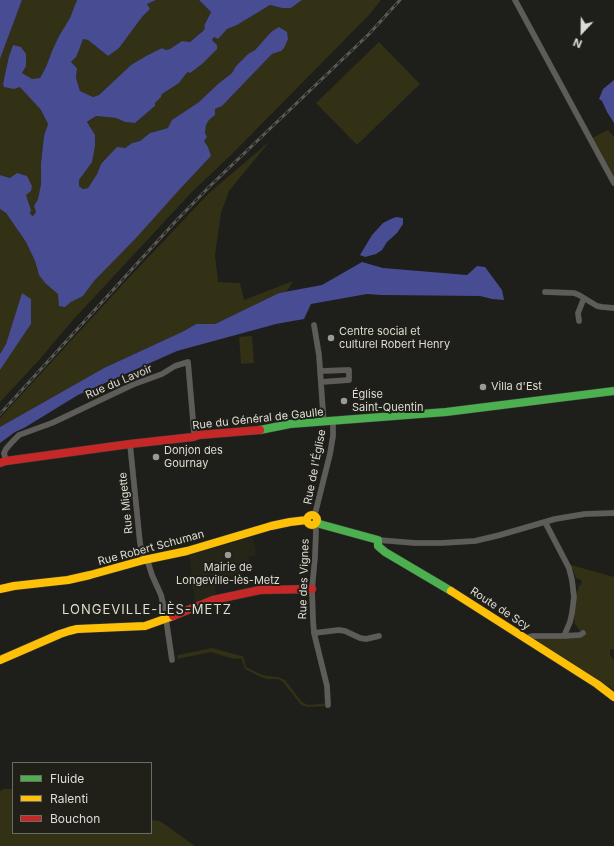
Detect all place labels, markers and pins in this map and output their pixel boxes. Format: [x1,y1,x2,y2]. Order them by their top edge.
place label: Centre social et culturel Robert Henry [339,325,450,351]
marker: Centre social et culturel Robert Henry [326,333,336,343]
place label: Villa d'Est [491,380,542,394]
marker: Villa d'Est [478,382,488,392]
place label: Église Saint-Quentin [352,388,423,414]
marker: Église Saint-Quentin [339,396,349,406]
place label: Donjon des Gournay [164,444,223,470]
marker: Donjon des Gournay [151,452,161,462]
marker: Mairie de Longeville-lès-Metz [223,550,233,560]
place label: Mairie de Longeville-lès-Metz [176,561,280,587]

